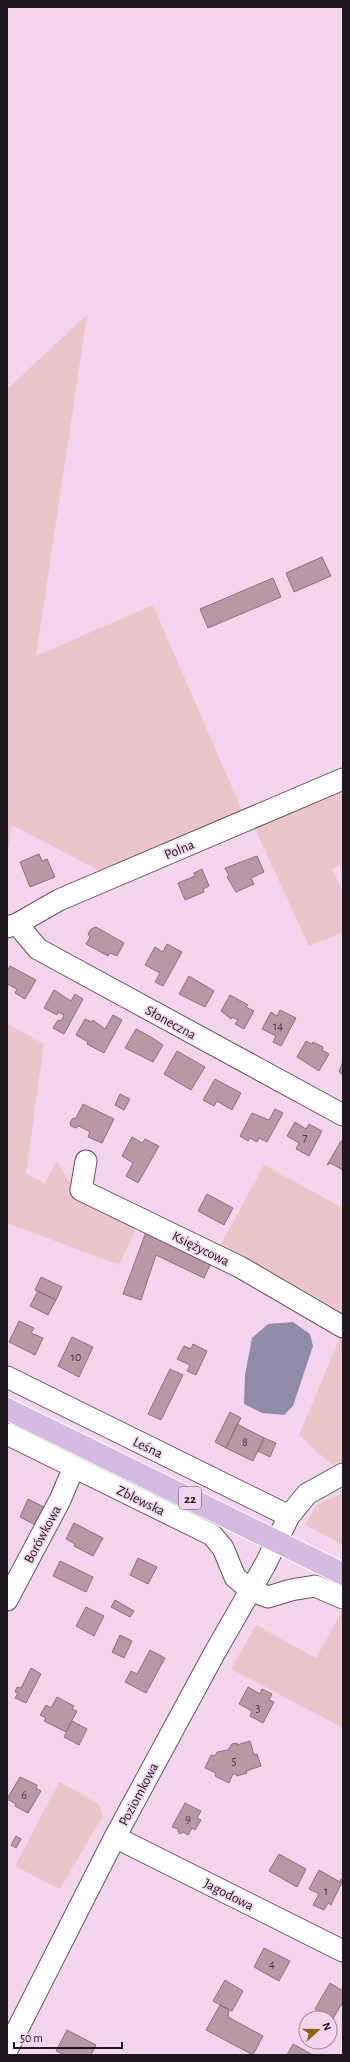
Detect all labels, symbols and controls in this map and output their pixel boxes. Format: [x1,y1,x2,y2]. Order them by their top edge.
street label: Polna [163,837,197,862]
street label: Słoneczna [143,1003,199,1043]
house number: 14 [273,1020,283,1032]
house number: 7 [302,1131,308,1143]
street label: Księżycowa [170,1229,232,1269]
house number: 10 [71,1351,81,1363]
street label: Leśna [131,1435,165,1461]
house number: 8 [242,1436,248,1448]
street label: Zblewska [114,1483,167,1519]
road number: 22 [179,1487,201,1509]
street label: Borówkowa [22,1503,64,1566]
house number: 3 [256,1702,261,1714]
house number: 5 [231,1755,237,1767]
street label: Poziomkowa [117,1760,162,1828]
house number: 6 [21,1789,27,1801]
house number: 9 [185,1813,191,1825]
street label: Jagodowa [201,1876,256,1914]
house number: 1 [324,1885,328,1897]
house number: 4 [269,1958,275,1970]
north arrow [298,2010,338,2050]
text: N [320,2021,333,2032]
scale bar [14,2024,122,2050]
text: 50 m [20,2032,43,2044]

